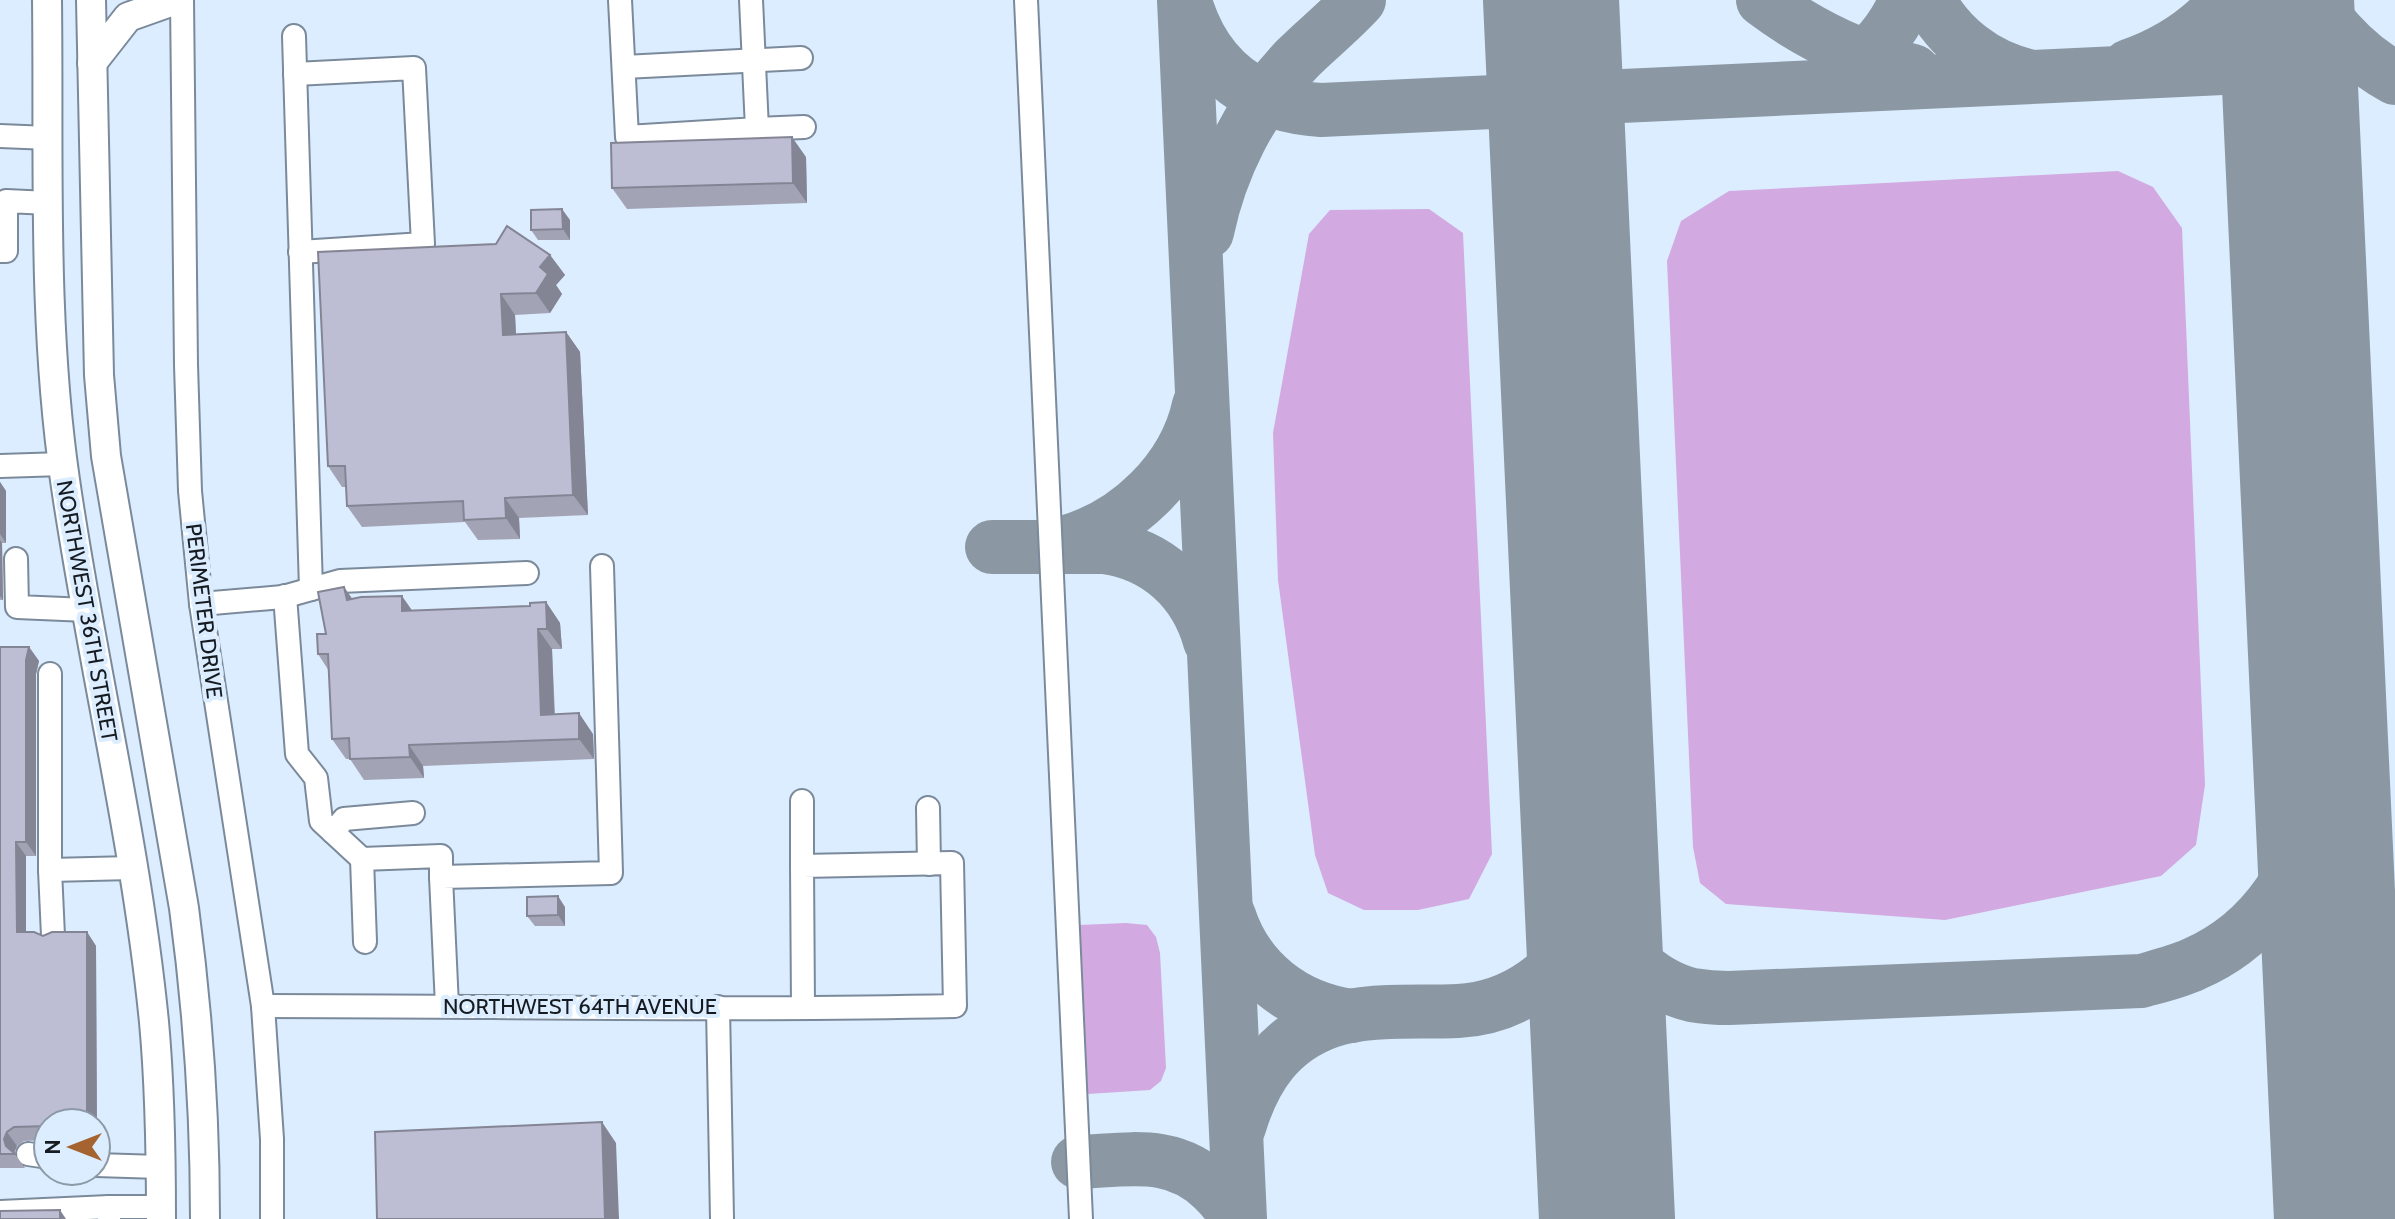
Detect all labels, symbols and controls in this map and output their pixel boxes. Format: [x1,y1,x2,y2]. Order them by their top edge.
street label: NORTHWEST 36TH STREET [51,478,123,744]
street label: PERIMETER DRIVE [180,522,228,700]
street label: NORTHWEST 64TH AVENUE [443,993,717,1020]
north arrow [32,1107,112,1187]
text: N [39,1139,66,1155]

